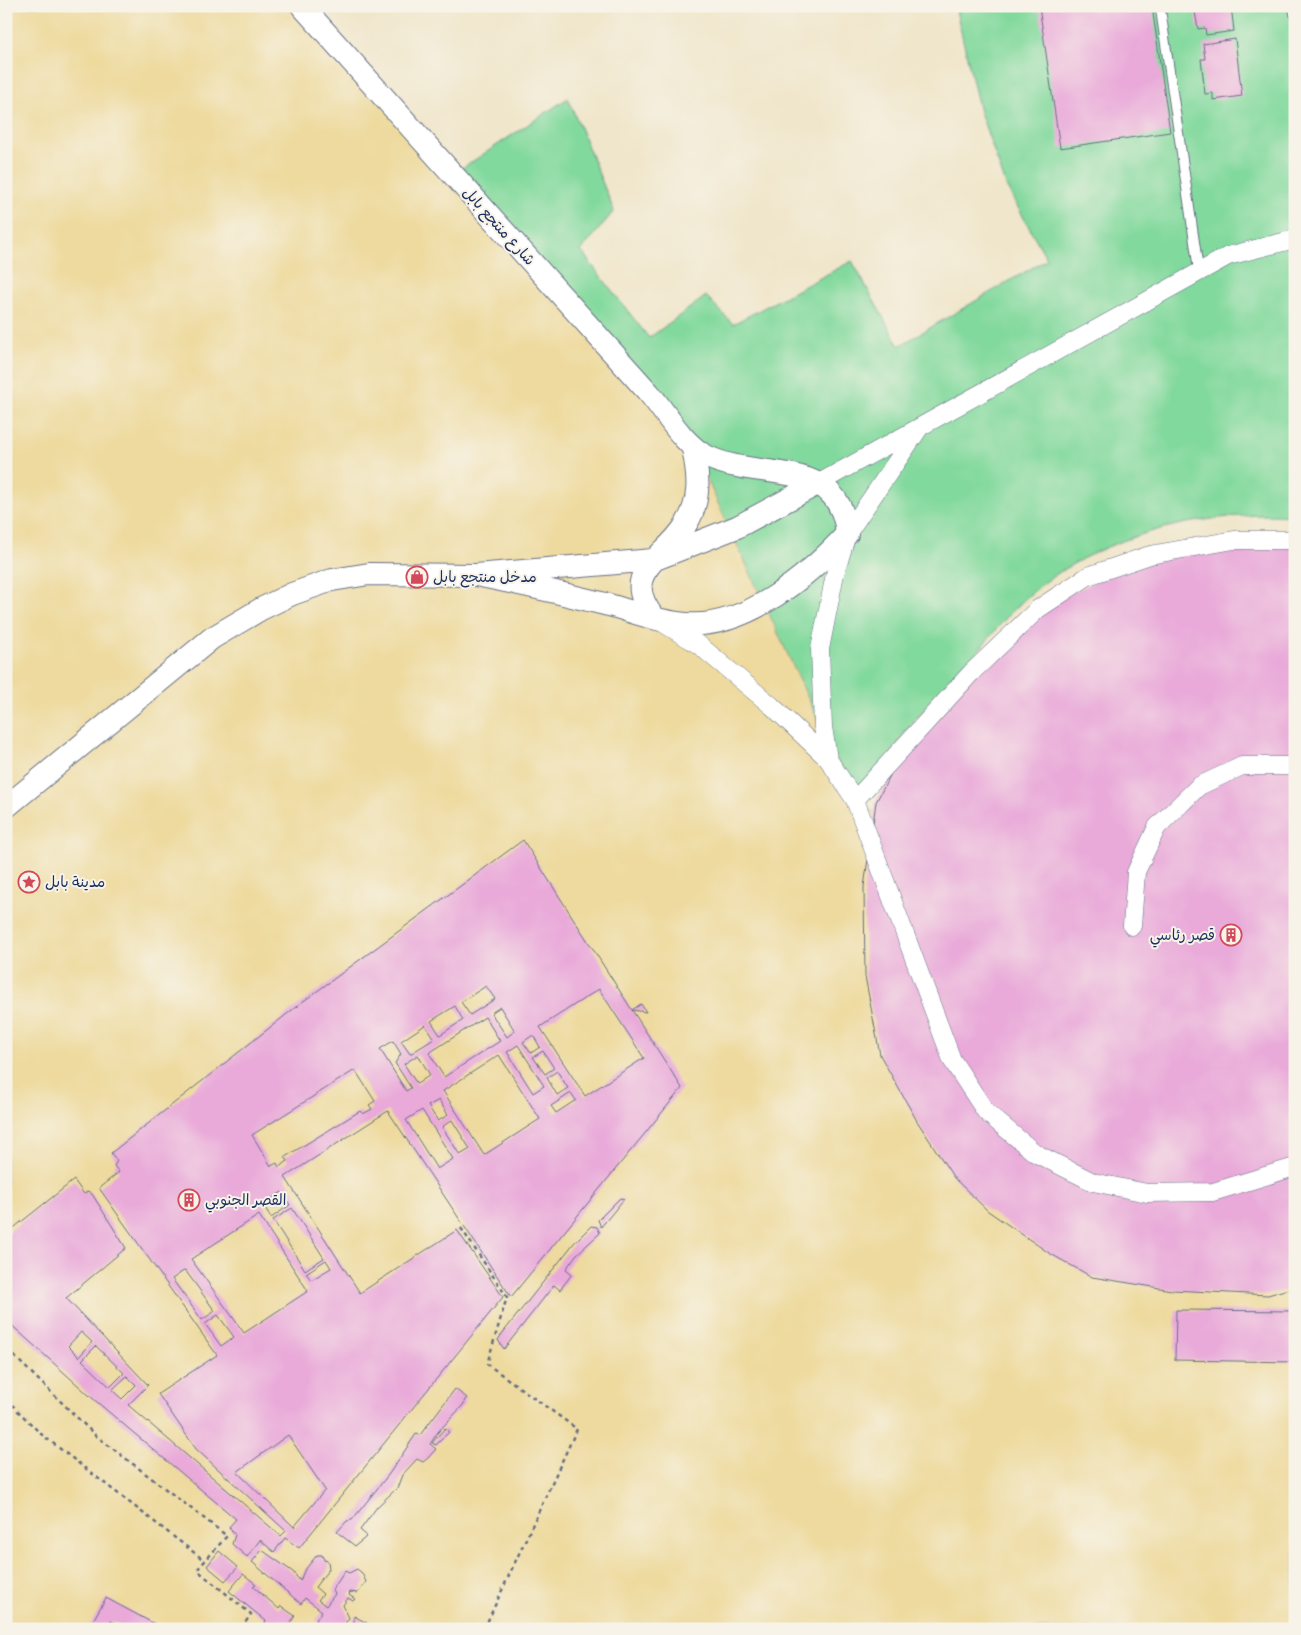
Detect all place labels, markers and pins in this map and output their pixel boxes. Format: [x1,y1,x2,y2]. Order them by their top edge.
shop icon: مدخل منتجع بابل [405,565,429,589]
place label: مدخل منتجع بابل [433,566,537,588]
place icon: مدينة بابل [17,870,41,894]
place label: مدينة بابل [45,871,105,892]
building icon: قصر رئاسي [1219,923,1243,947]
place label: قصر رئاسي [1150,924,1215,948]
building icon: القصر الجنوبي [177,1188,201,1212]
place label: القصر الجنوبي [205,1189,286,1213]

